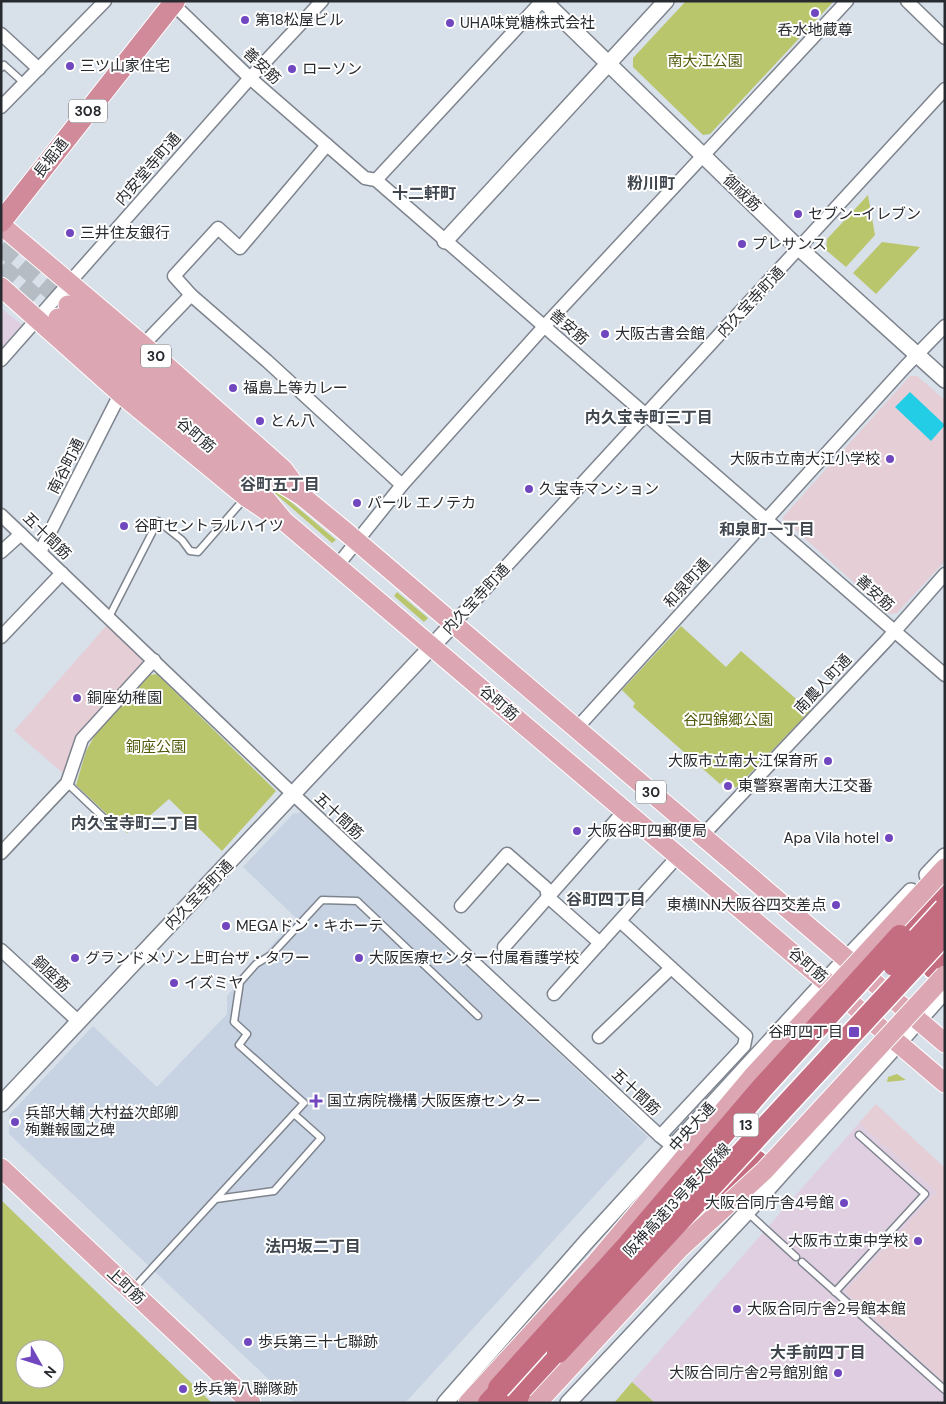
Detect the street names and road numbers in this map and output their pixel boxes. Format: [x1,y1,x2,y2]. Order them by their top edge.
street label: 善安筋 [239,43,285,89]
road number: 308 [69,100,107,122]
street label: 内安堂寺町通 [111,128,185,210]
street label: 長堀通 [29,134,73,182]
street label: 御祓筋 [719,170,765,216]
street label: 内久宝寺町通 [713,262,789,342]
street label: 善安筋 [545,305,593,349]
road number: 30 [141,344,171,368]
street label: 谷町筋 [172,413,220,457]
street label: 南谷町通 [43,435,89,497]
street label: 五十間筋 [18,508,76,564]
street label: 和泉町通 [659,554,715,612]
street label: 内久宝寺町通 [438,559,514,639]
street label: 善安筋 [852,571,898,615]
street label: 南農人町通 [790,650,856,718]
street label: 谷町筋 [475,681,523,725]
road number: 30 [636,780,666,804]
street label: 五十間筋 [310,788,368,844]
street label: 内久宝寺町通 [161,856,237,934]
street label: 谷町筋 [784,943,832,987]
street label: 銅座筋 [28,951,74,997]
street label: 五十間筋 [607,1064,665,1120]
street label: 中央大通 [664,1098,720,1156]
road number: 13 [734,1114,758,1136]
street label: 阪神高速13号東大阪線 [619,1139,735,1261]
street label: 上町筋 [103,1263,149,1309]

